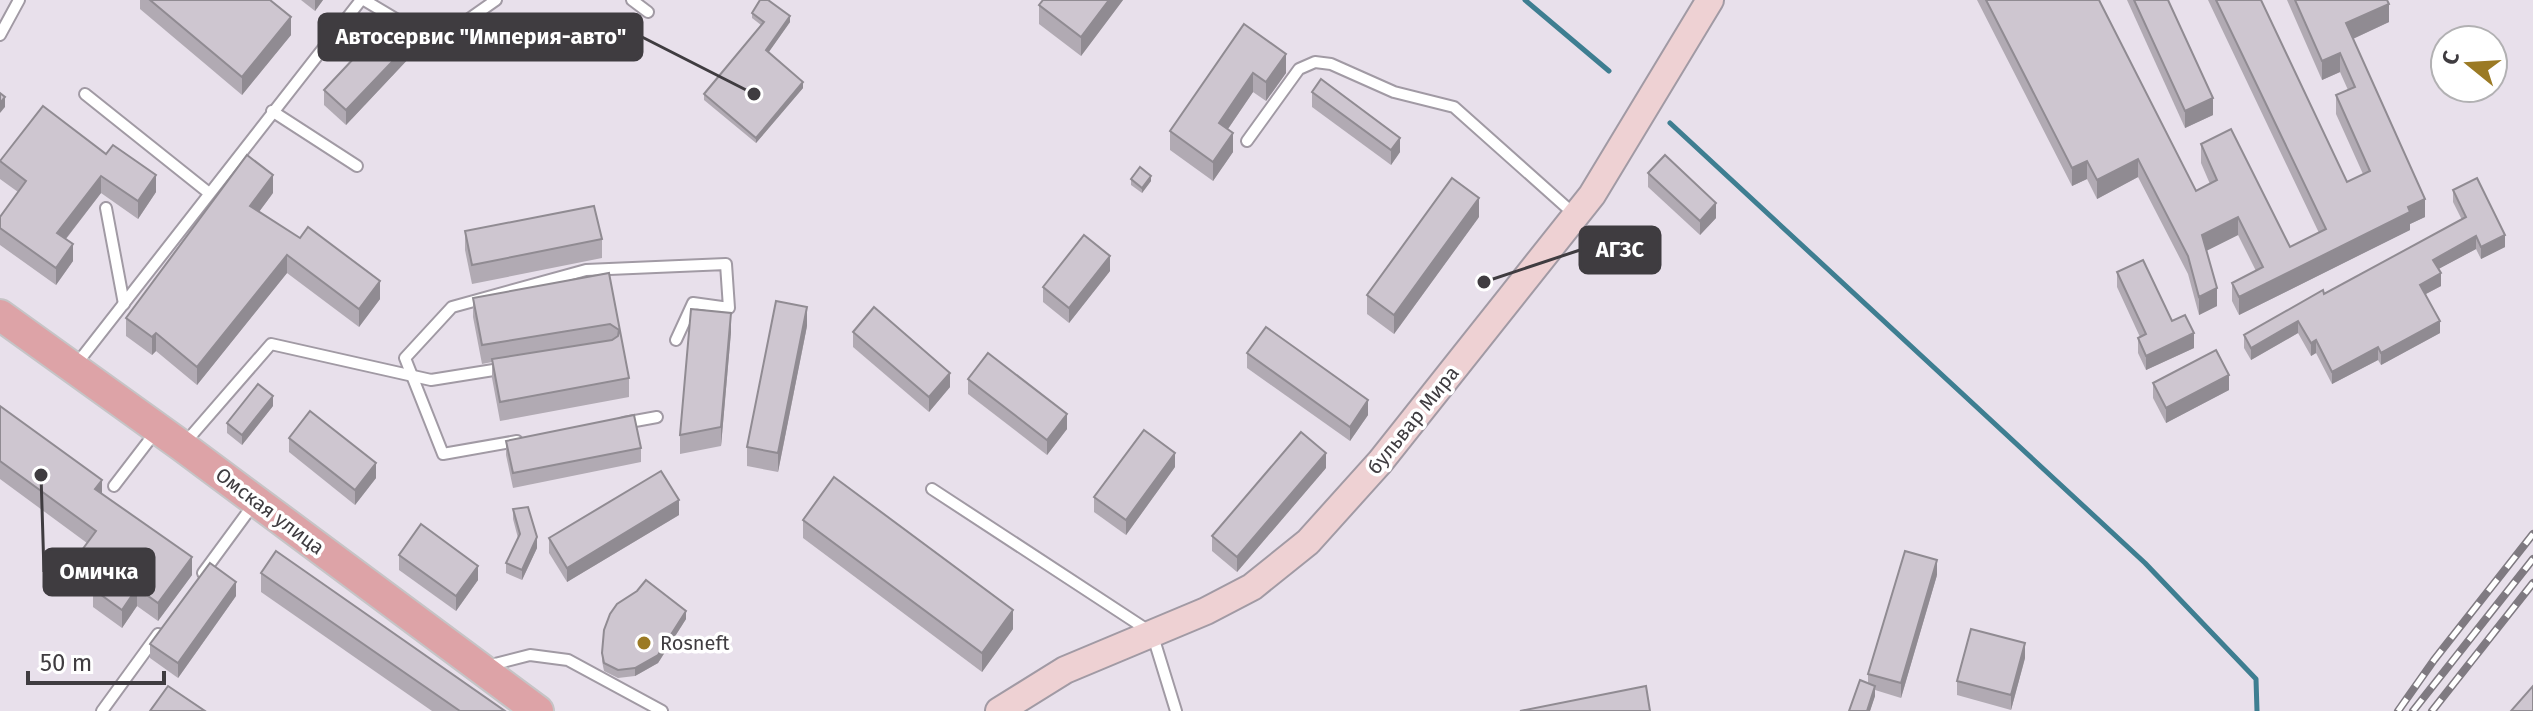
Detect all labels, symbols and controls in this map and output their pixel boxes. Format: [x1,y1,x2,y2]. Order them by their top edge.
callout: Автосервис "Империя-авто" [319,14,642,60]
text: Автосервис "Империя-авто" [335,23,626,50]
north arrow [2429,24,2509,104]
text: С [2436,47,2465,68]
callout: АГЗС [1580,227,1660,273]
text: АГЗС [1595,236,1645,263]
street label: бульвар Мира [1362,361,1464,479]
street label: Омская улица [211,462,329,560]
callout: Омичка [44,549,154,595]
text: Омичка [60,558,138,585]
place label: Rosneft [660,631,730,655]
marker: Rosneft [635,634,653,652]
scale bar [28,635,164,685]
text: 50 m [40,649,92,677]

